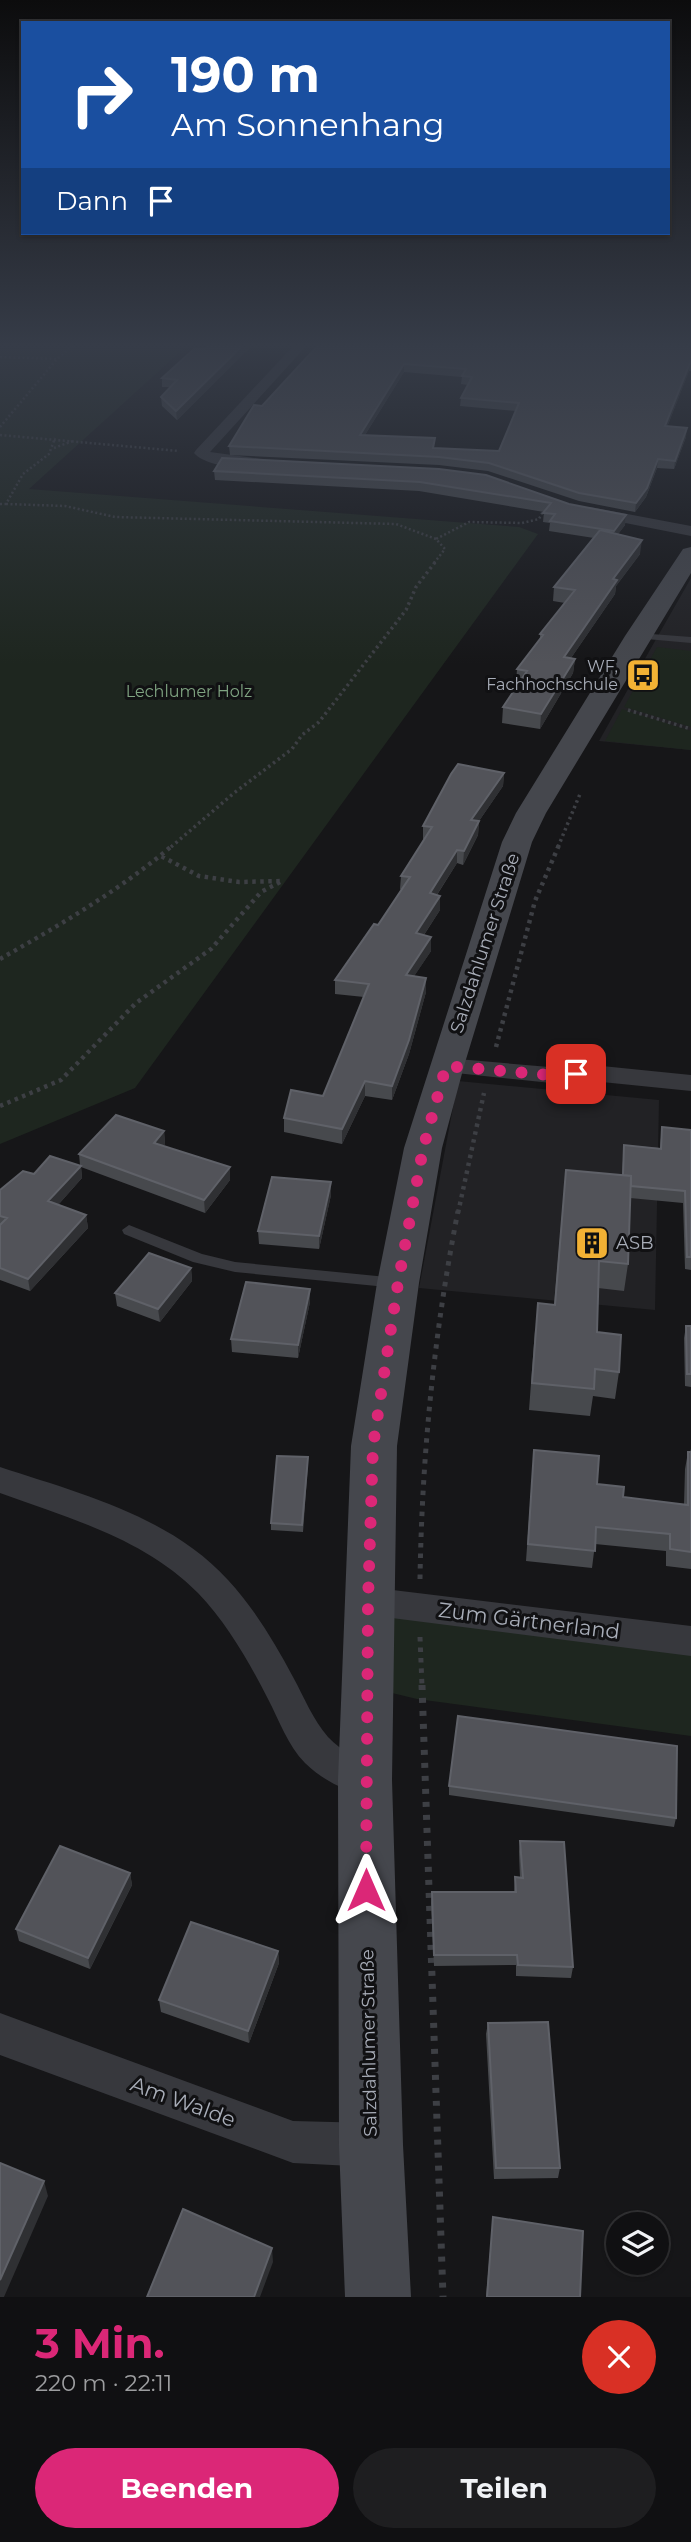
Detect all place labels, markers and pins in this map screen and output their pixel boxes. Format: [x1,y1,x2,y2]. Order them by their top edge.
bus stop icon: WF, Fachhochschule [624,656,662,694]
place label: WF, Fachhochschule [486,657,618,694]
pin [546,1044,606,1104]
building icon: ASB [573,1224,611,1262]
place label: ASB [616,1232,654,1254]

